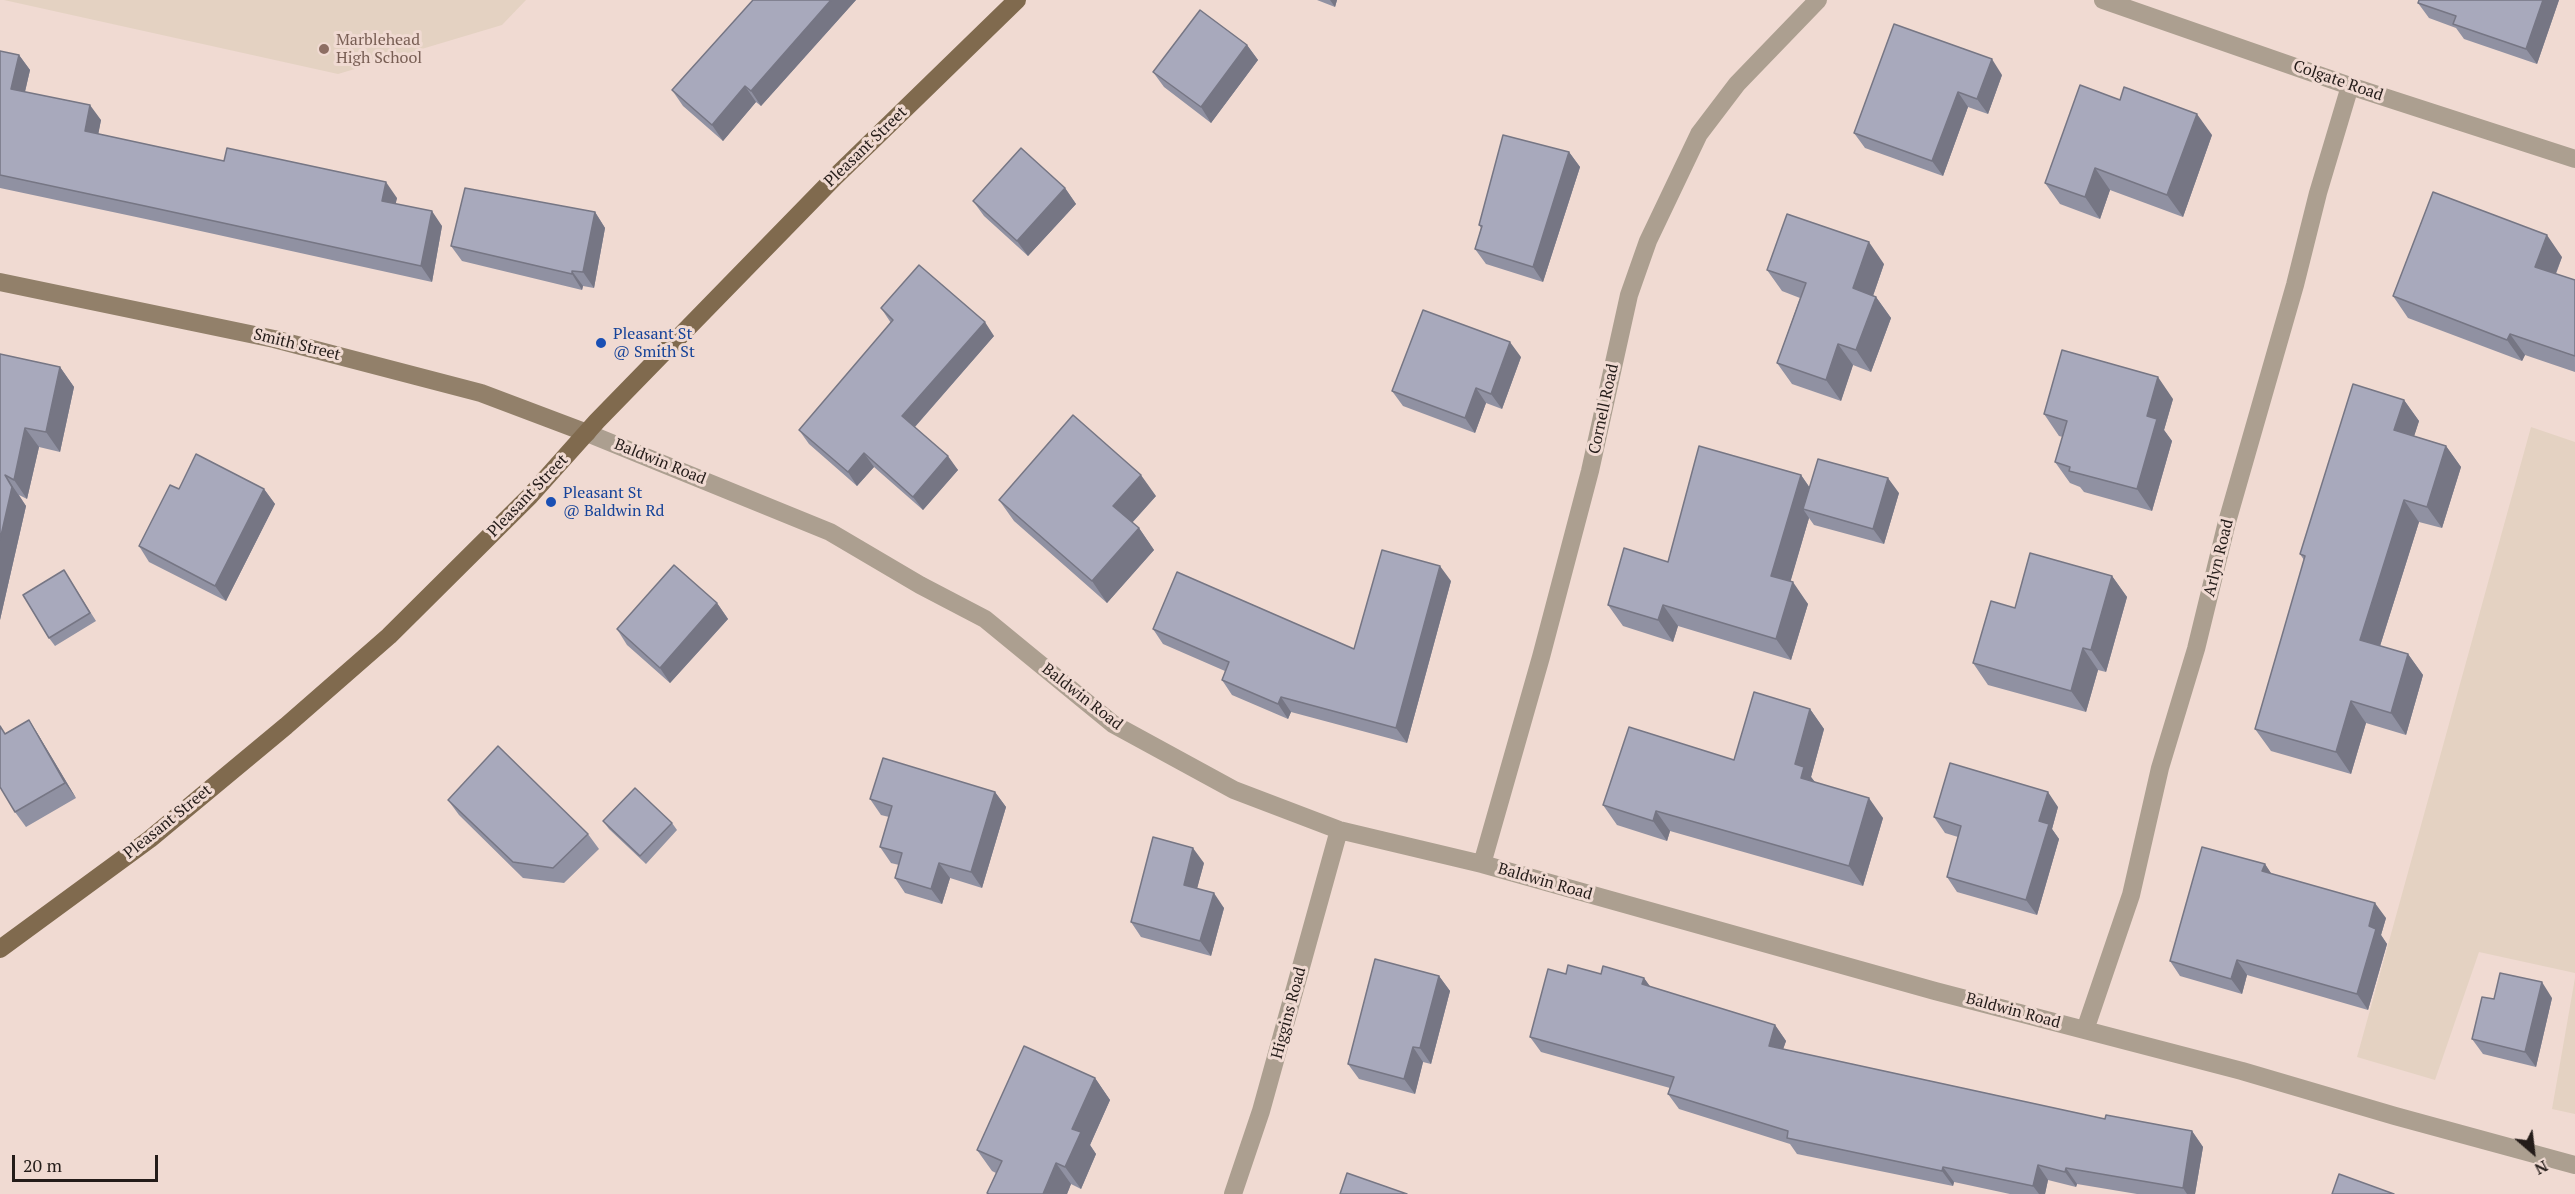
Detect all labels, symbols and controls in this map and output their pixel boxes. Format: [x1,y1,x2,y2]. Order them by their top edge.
place label: Marblehead High School [336,30,422,68]
marker: Marblehead High School [317,42,331,56]
street label: Colgate Road [2291,57,2385,105]
street label: Pleasant Street [821,103,911,191]
place label: Pleasant St @ Smith St [613,324,695,362]
street label: Smith Street [251,325,343,365]
marker: Pleasant St @ Smith St [594,336,608,350]
street label: Cornell Road [1585,362,1623,456]
street label: Baldwin Road [611,435,709,489]
street label: Pleasant Street [484,451,572,541]
place label: Pleasant St @ Baldwin Rd [563,483,664,521]
marker: Pleasant St @ Baldwin Rd [544,495,558,509]
street label: Arlyn Road [2200,517,2238,599]
street label: Baldwin Road [1038,660,1126,734]
street label: Pleasant Street [120,781,216,863]
street label: Baldwin Road [1496,859,1594,905]
street label: Higgins Road [1268,965,1310,1061]
street label: Baldwin Road [1964,989,2062,1033]
north arrow [2503,1122,2563,1182]
scale bar [15,1143,160,1181]
text: 20 m [23,1153,62,1177]
text: N [2531,1155,2552,1180]

